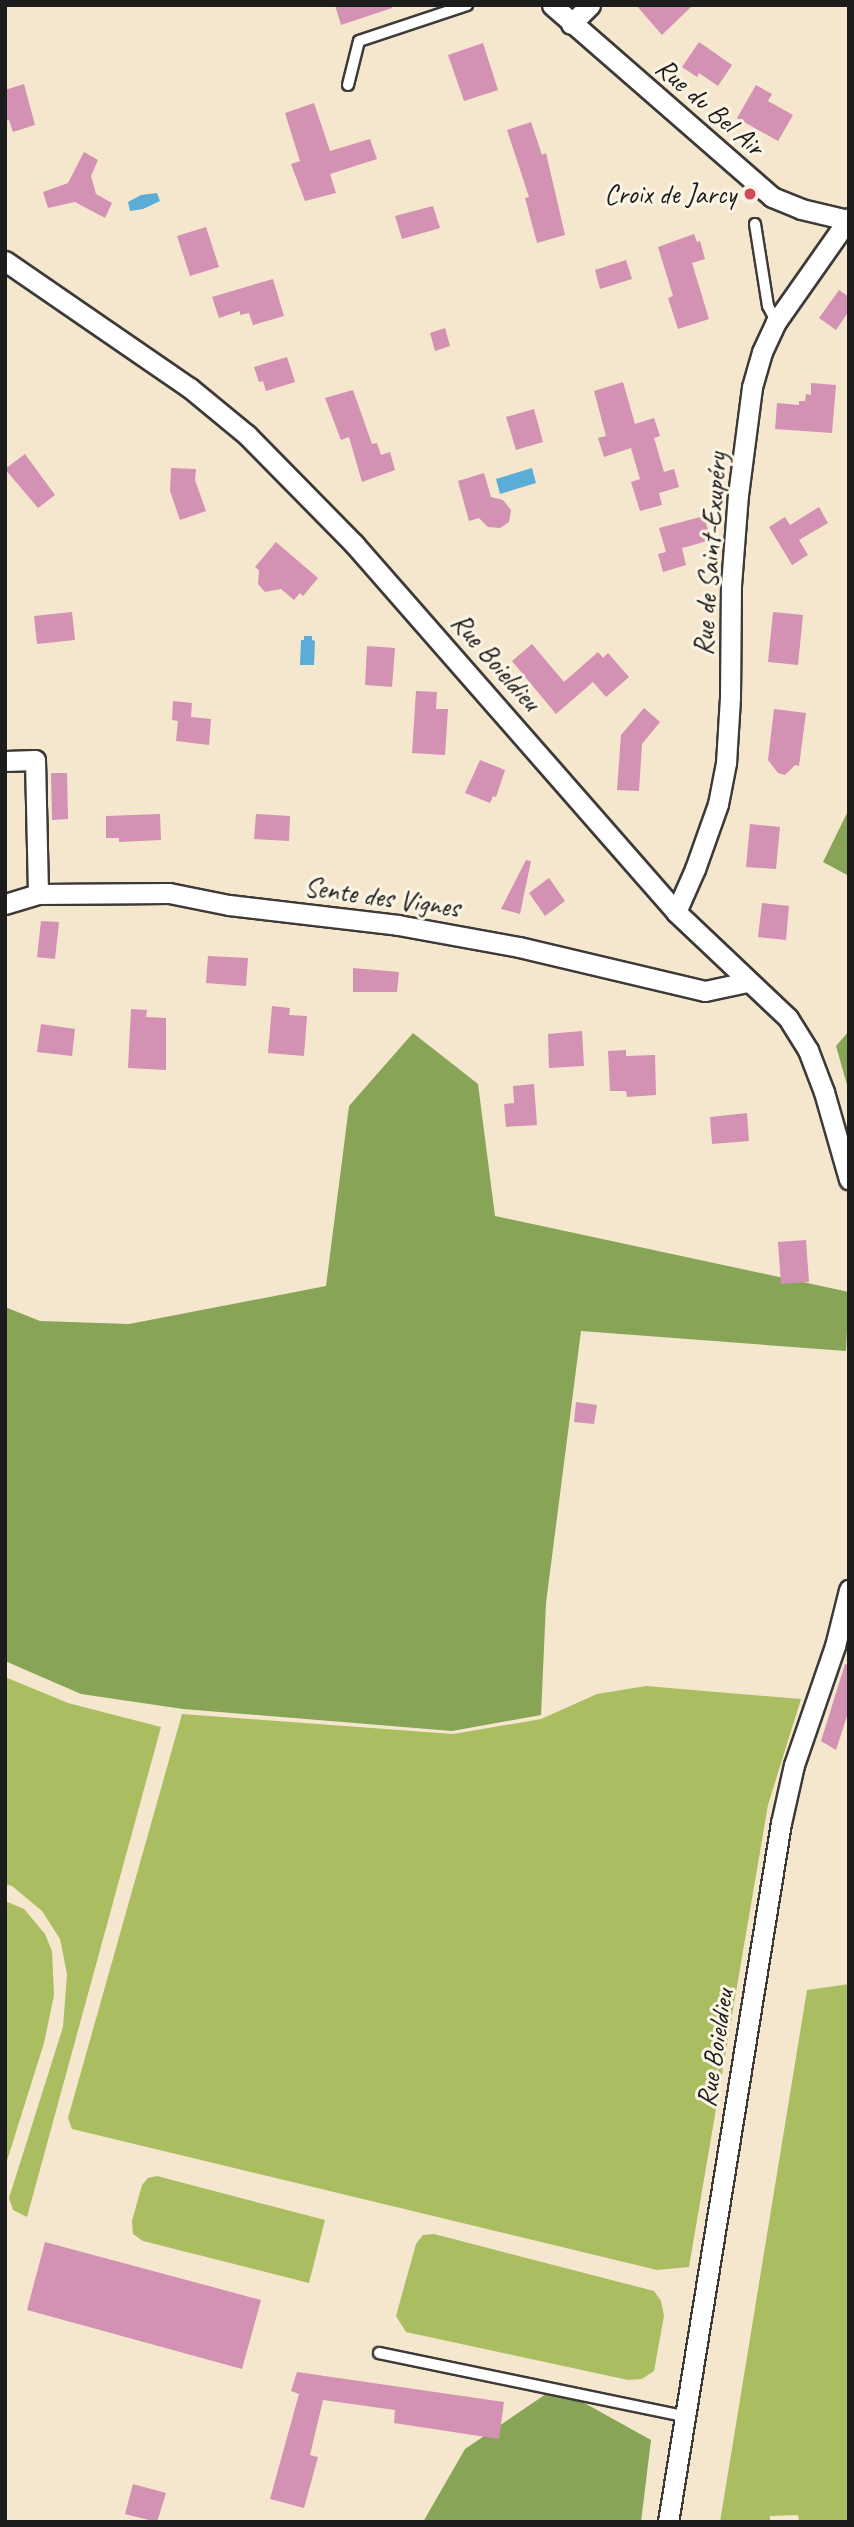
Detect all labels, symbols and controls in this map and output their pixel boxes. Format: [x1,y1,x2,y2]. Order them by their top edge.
street label: Rue du Bel Air [649,51,771,163]
place label: Croix de Jarcy [604,177,736,211]
marker: Croix de Jarcy [742,186,758,202]
street label: Rue de Saint-Exupéry [686,451,734,657]
street label: Rue Boieldieu [444,606,548,718]
street label: Sente des Vignes [302,869,462,925]
street label: Rue Boieldieu [689,1986,741,2110]

